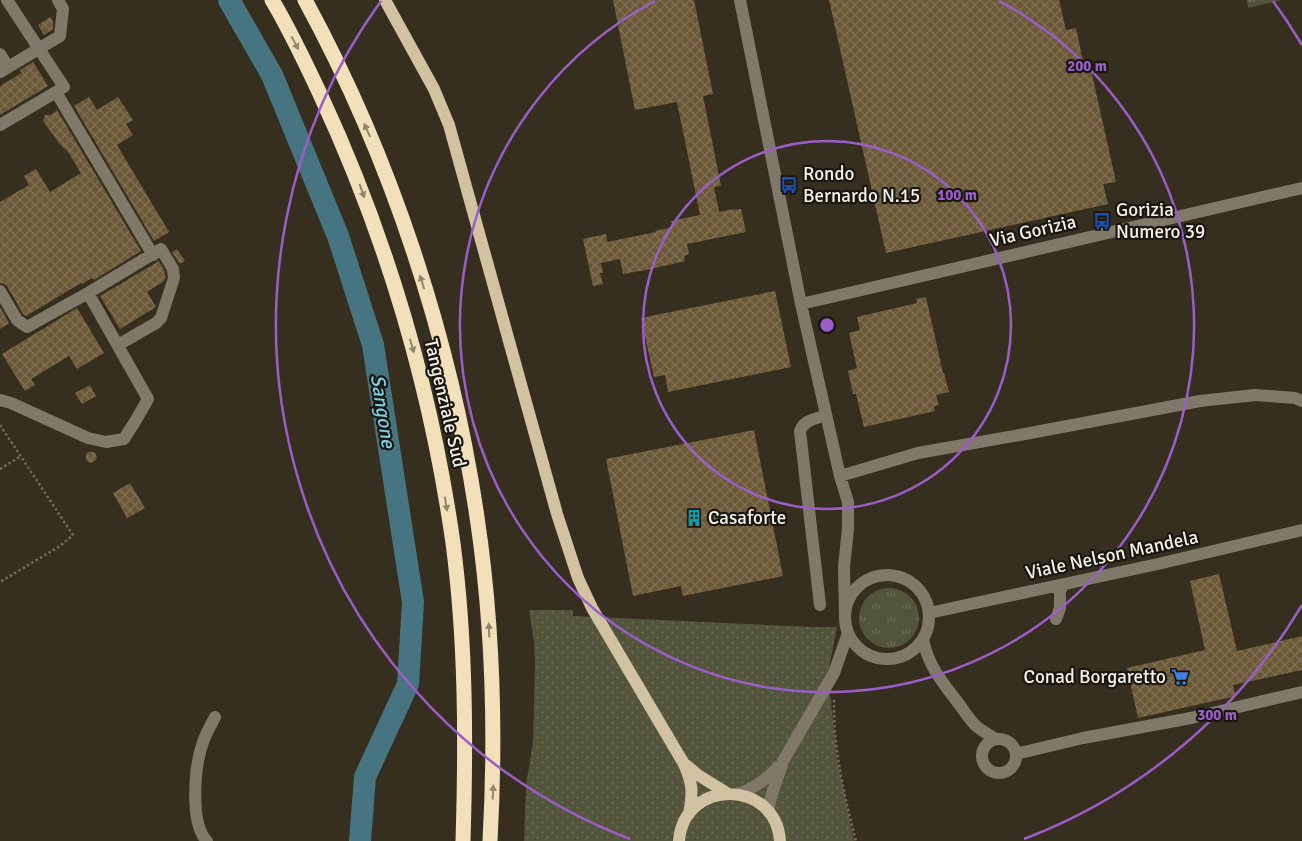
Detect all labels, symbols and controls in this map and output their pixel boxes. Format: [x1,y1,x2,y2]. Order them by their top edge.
one-way arrow [291,36,299,50]
text: 200 m [1067,57,1107,75]
one-way arrow [362,123,370,137]
place label: Rondo Bernardo N.15 [803,162,920,208]
bus stop icon: Rondo Bernardo N.15 [779,175,799,195]
one-way arrow [358,184,366,199]
text: 100 m [937,186,977,204]
place label: Gorizia Numero 39 [1116,198,1205,244]
street label: Via Gorizia [988,209,1078,253]
bus stop icon: Gorizia Numero 39 [1092,211,1112,231]
one-way arrow [418,274,426,289]
centre of rings [818,316,836,334]
street label: Tangenziale Sud [419,336,471,470]
one-way arrow [408,338,416,353]
water label: Sangone [365,372,401,450]
one-way arrow [443,497,451,513]
place label: Casaforte [708,506,786,530]
building icon: Casaforte [684,508,704,528]
street label: Viale Nelson Mandela [1024,525,1200,585]
one-way arrow [485,622,493,638]
place label: Conad Borgaretto [1024,665,1166,689]
supermarket icon: Conad Borgaretto [1170,667,1190,687]
text: 300 m [1197,706,1237,724]
one-way arrow [490,784,498,800]

